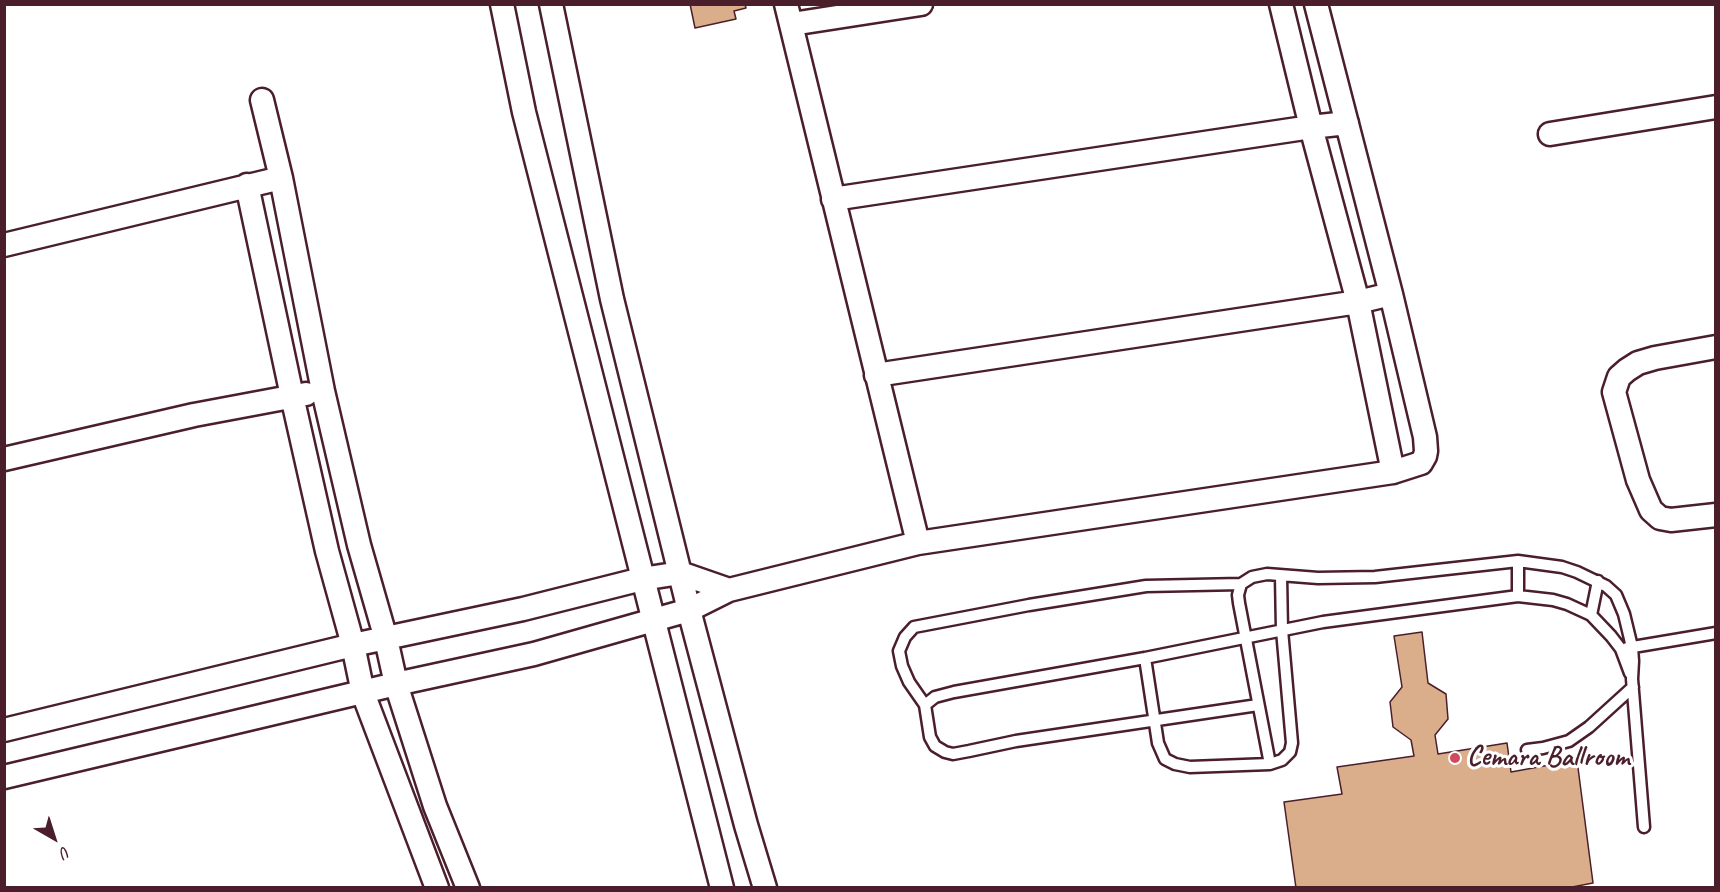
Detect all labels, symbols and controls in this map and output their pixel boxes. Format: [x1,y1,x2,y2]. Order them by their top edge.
place label: Cemara Ballroom [1467,741,1629,775]
marker: Cemara Ballroom [1448,751,1462,765]
north arrow [24,808,84,868]
text: U [56,842,75,862]

